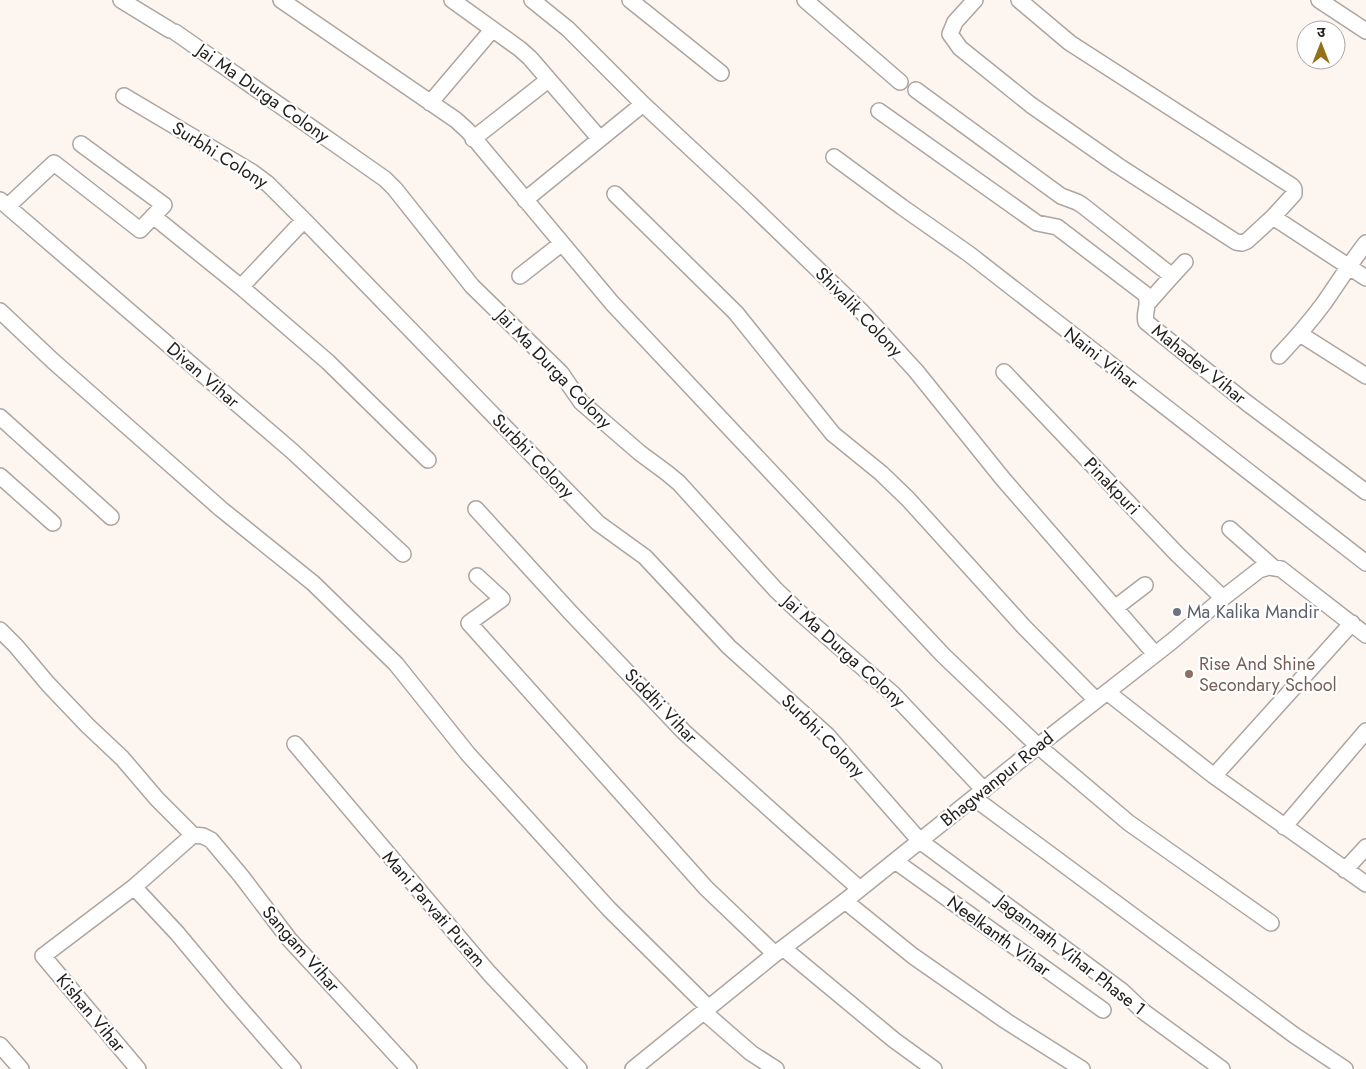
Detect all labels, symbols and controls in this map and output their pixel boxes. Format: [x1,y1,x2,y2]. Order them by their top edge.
north arrow [1296,20,1346,70]
text: उ [1317,22,1326,42]
street label: Jai Ma Durga Colony [190,36,335,149]
street label: Surbhi Colony [167,115,273,195]
street label: Shivalik Colony [809,261,909,363]
street label: Jai Ma Durga Colony [489,302,618,435]
street label: Mahadev Vihar [1146,318,1252,411]
street label: Naini Vihar [1058,321,1144,396]
street label: Divan Vihar [161,336,246,415]
street label: Surbhi Colony [486,408,580,504]
street label: Pinakpuri [1078,451,1146,521]
street label: Jai Ma Durga Colony [775,587,911,713]
place label: Ma Kalika Mandir [1187,599,1320,625]
marker: Ma Kalika Mandir [1171,606,1183,618]
place label: Rise And Shine Secondary School [1199,651,1337,698]
street label: Siddhi Vihar [619,663,704,750]
marker: Rise And Shine Secondary School [1183,668,1195,680]
street label: Surbhi Colony [775,688,871,784]
street label: Bhagwanpur Road [935,725,1059,833]
street label: Mani Parvati Puram [376,845,492,973]
street label: Jagannath Vihar Phase 1 [989,887,1151,1022]
street label: Neelkanth Vihar [942,889,1057,983]
street label: Sangam Vihar [256,900,347,999]
street label: Kishan Vihar [50,968,132,1059]

